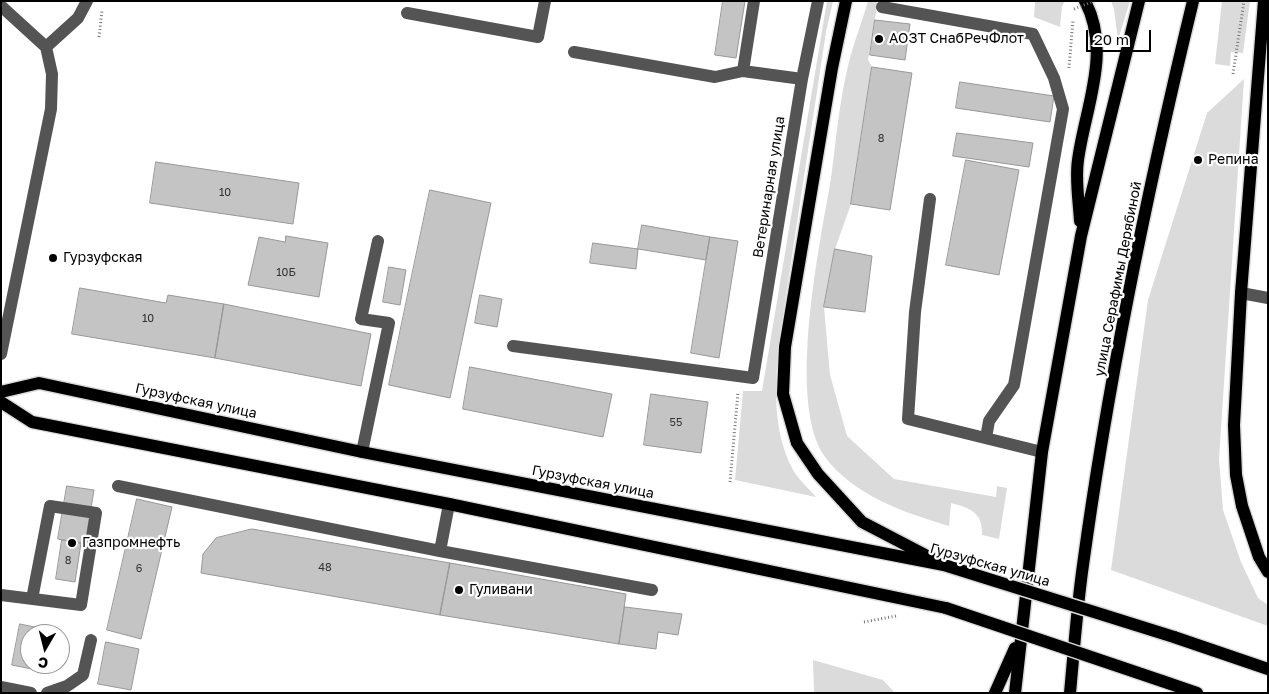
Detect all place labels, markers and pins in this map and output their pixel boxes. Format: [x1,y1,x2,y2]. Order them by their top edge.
place label: АОЗТ СнабРечФлот [889,31,1024,47]
marker: АОЗТ СнабРечФлот [873,33,885,45]
place label: Репина [1208,152,1259,168]
marker: Репина [1192,154,1204,166]
place label: Гурзуфская [63,250,143,266]
marker: Гурзуфская [47,252,59,264]
place label: Газпромнефть [82,535,180,551]
marker: Газпромнефть [66,537,78,549]
place label: Гуливани [469,582,533,598]
marker: Гуливани [453,584,465,596]

